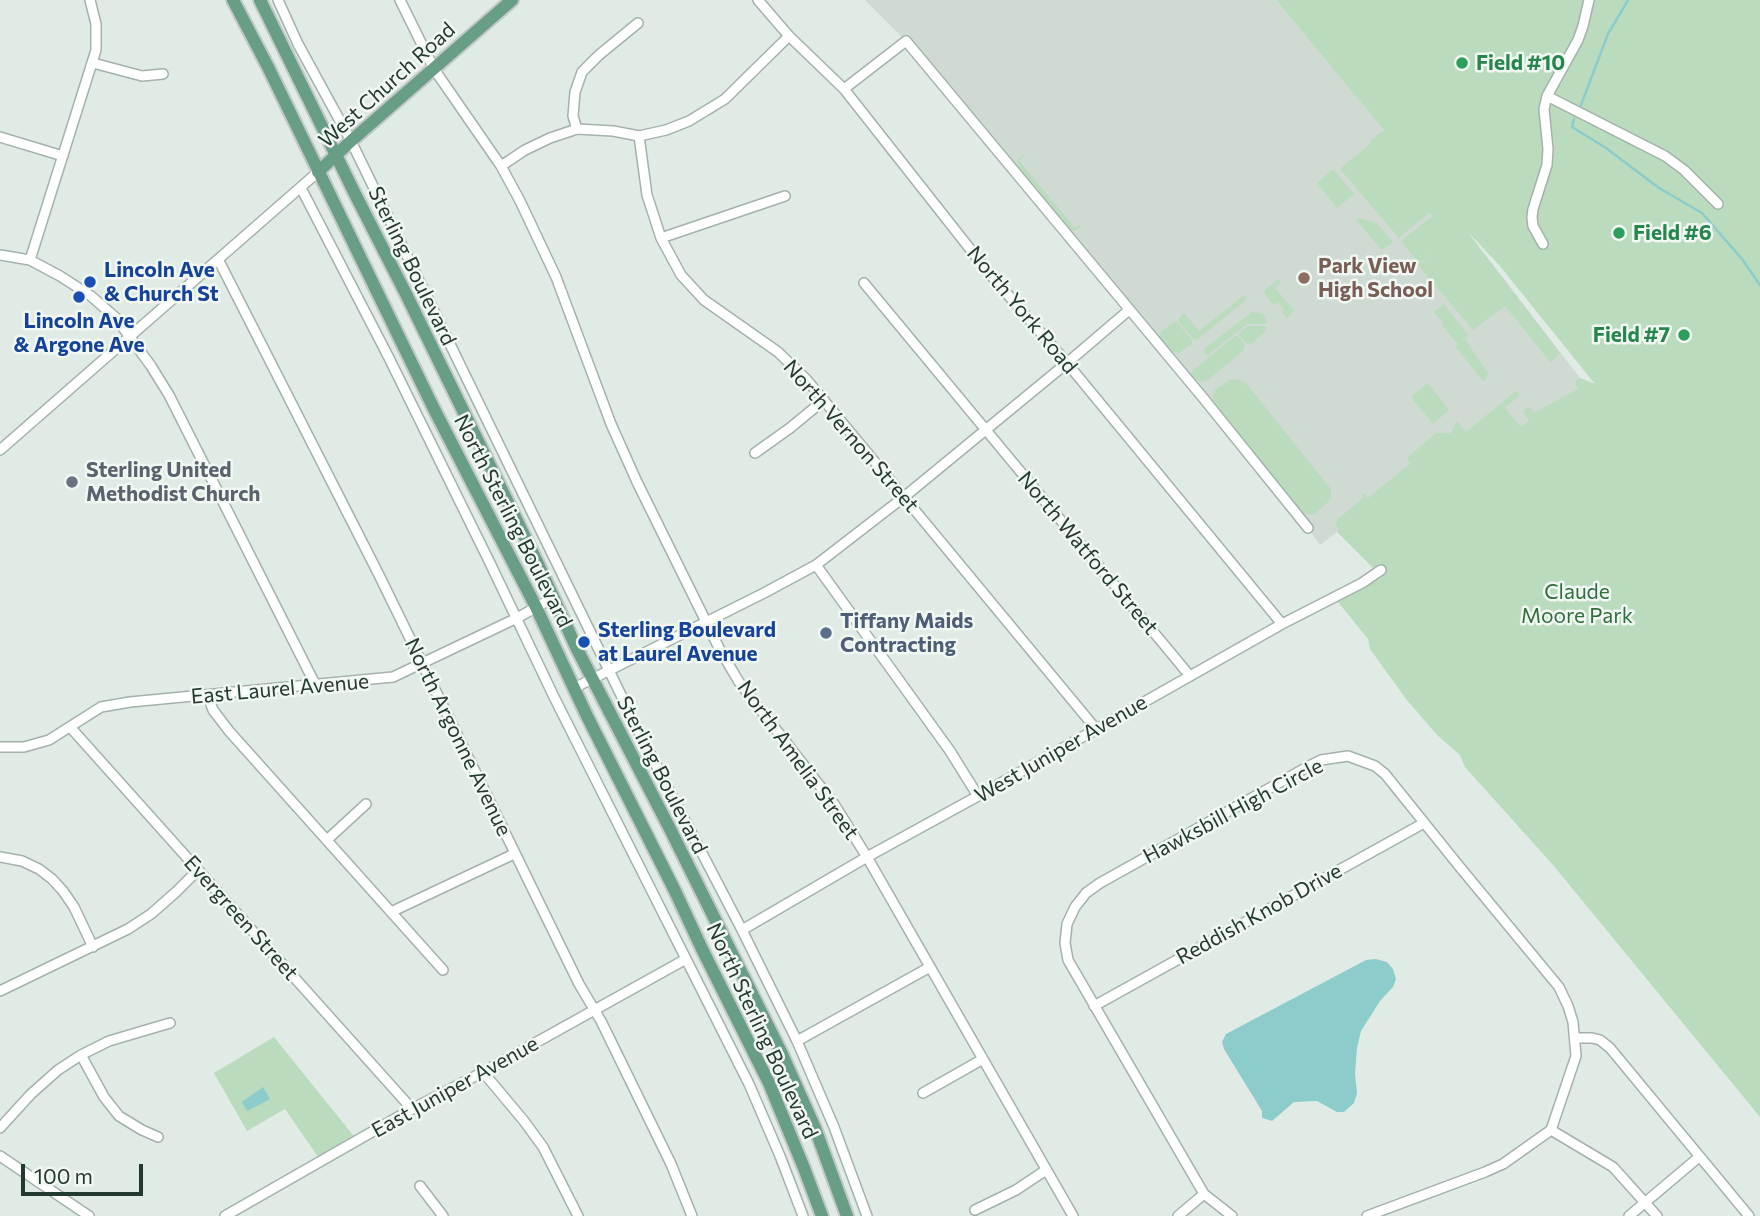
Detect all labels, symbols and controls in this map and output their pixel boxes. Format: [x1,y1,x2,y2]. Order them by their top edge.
street label: West Church Road [314,17,460,153]
place label: Field #10 [1476,50,1565,76]
marker: Field #10 [1454,55,1470,71]
street label: Sterling Boulevard [363,182,461,350]
place label: Field #6 [1633,220,1712,246]
marker: Field #6 [1611,225,1627,241]
street label: North York Road [961,241,1083,379]
place label: Park View High School [1318,253,1433,303]
place label: Lincoln Ave & Church St [104,257,219,307]
marker: Park View High School [1296,270,1312,286]
marker: Lincoln Ave & Church St [82,274,98,290]
marker: Lincoln Ave & Argone Ave [71,289,87,305]
place label: Lincoln Ave & Argone Ave [14,308,144,358]
place label: Field #7 [1593,322,1670,348]
marker: Field #7 [1676,327,1692,343]
street label: North Vernon Street [778,355,924,517]
street label: North Sterling Boulevard [448,410,578,632]
place label: Sterling United Methodist Church [86,457,260,507]
street label: North Watford Street [1012,466,1164,640]
marker: Sterling United Methodist Church [64,474,80,490]
park label: Claude Moore Park [1521,579,1633,629]
place label: Tiffany Maids Contracting [840,608,973,658]
place label: Sterling Boulevard at Laurel Avenue [598,617,776,667]
marker: Tiffany Maids Contracting [818,625,834,641]
street label: North Argonne Avenue [399,634,517,840]
marker: Sterling Boulevard at Laurel Avenue [576,634,592,650]
street label: East Laurel Avenue [190,669,370,709]
street label: North Amelia Street [732,676,864,844]
street label: West Juniper Avenue [971,690,1151,808]
street label: Sterling Boulevard [611,692,713,858]
street label: Hawksbill High Circle [1139,753,1327,869]
street label: Evergreen Street [178,850,304,986]
street label: Reddish Knob Drive [1172,858,1346,970]
street label: North Sterling Boulevard [701,919,823,1143]
street label: East Juniper Avenue [367,1031,543,1143]
scale bar [24,1150,147,1194]
text: 100 m [34,1163,93,1188]

